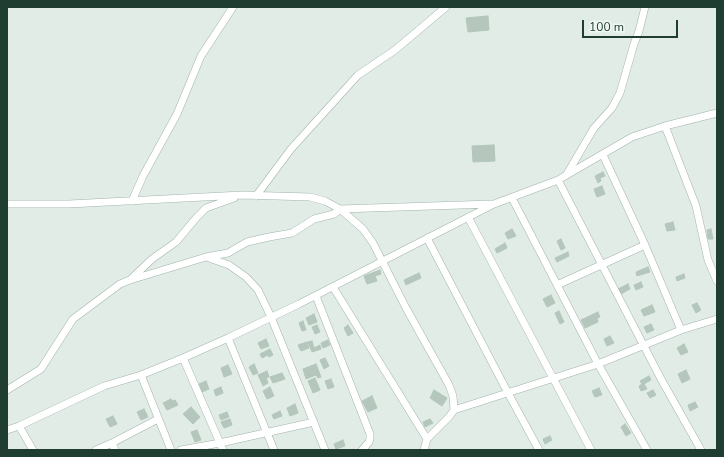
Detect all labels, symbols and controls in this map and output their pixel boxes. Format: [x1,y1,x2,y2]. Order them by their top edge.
scale bar [584,12,680,38]
text: 100 m [589,19,624,35]

